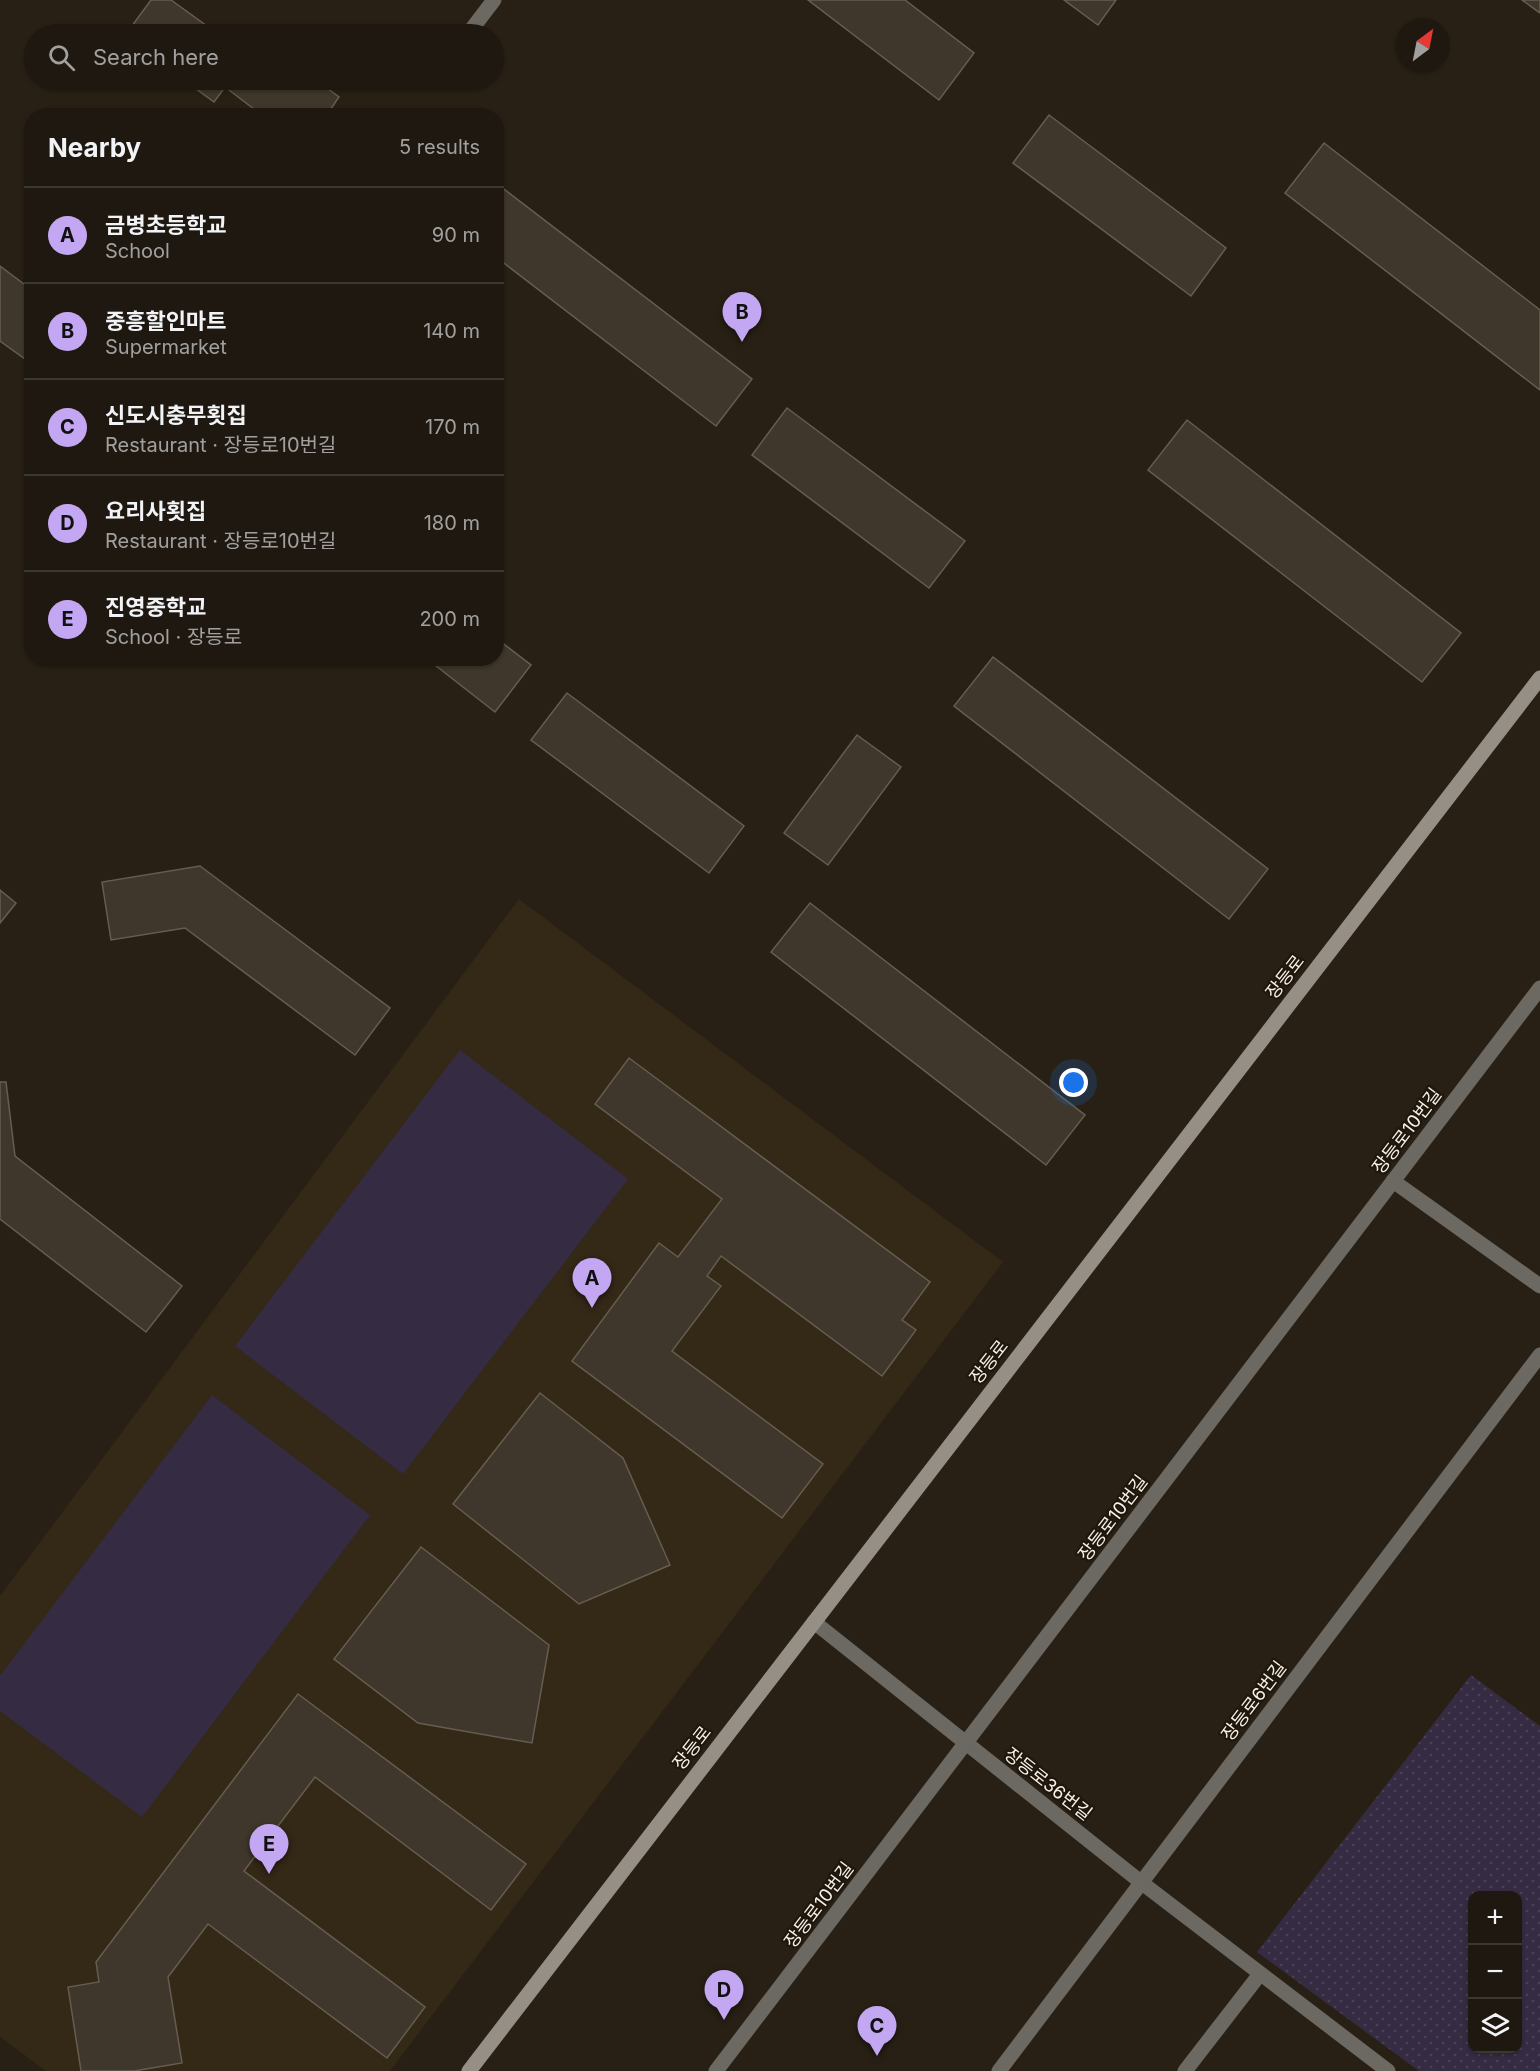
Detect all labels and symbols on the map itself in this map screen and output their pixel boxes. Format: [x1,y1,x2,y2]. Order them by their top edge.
north arrow [1396,18,1450,72]
pin: B [722,292,762,342]
street label: 장등로 [1261,951,1308,1003]
your location [1059,1068,1088,1097]
street label: 장등로10번길 [1368,1084,1446,1178]
pin: A [572,1258,612,1308]
street label: 장등로 [965,1336,1012,1388]
street label: 장등로10번길 [1074,1471,1152,1565]
street label: 장등로6번길 [1217,1657,1290,1745]
street label: 장등로 [668,1722,715,1774]
street label: 장등로36번길 [1000,1743,1096,1824]
pin: E [250,1824,288,1874]
street label: 장등로10번길 [780,1858,858,1952]
pin: D [704,1970,744,2020]
pin: C [858,2006,896,2056]

